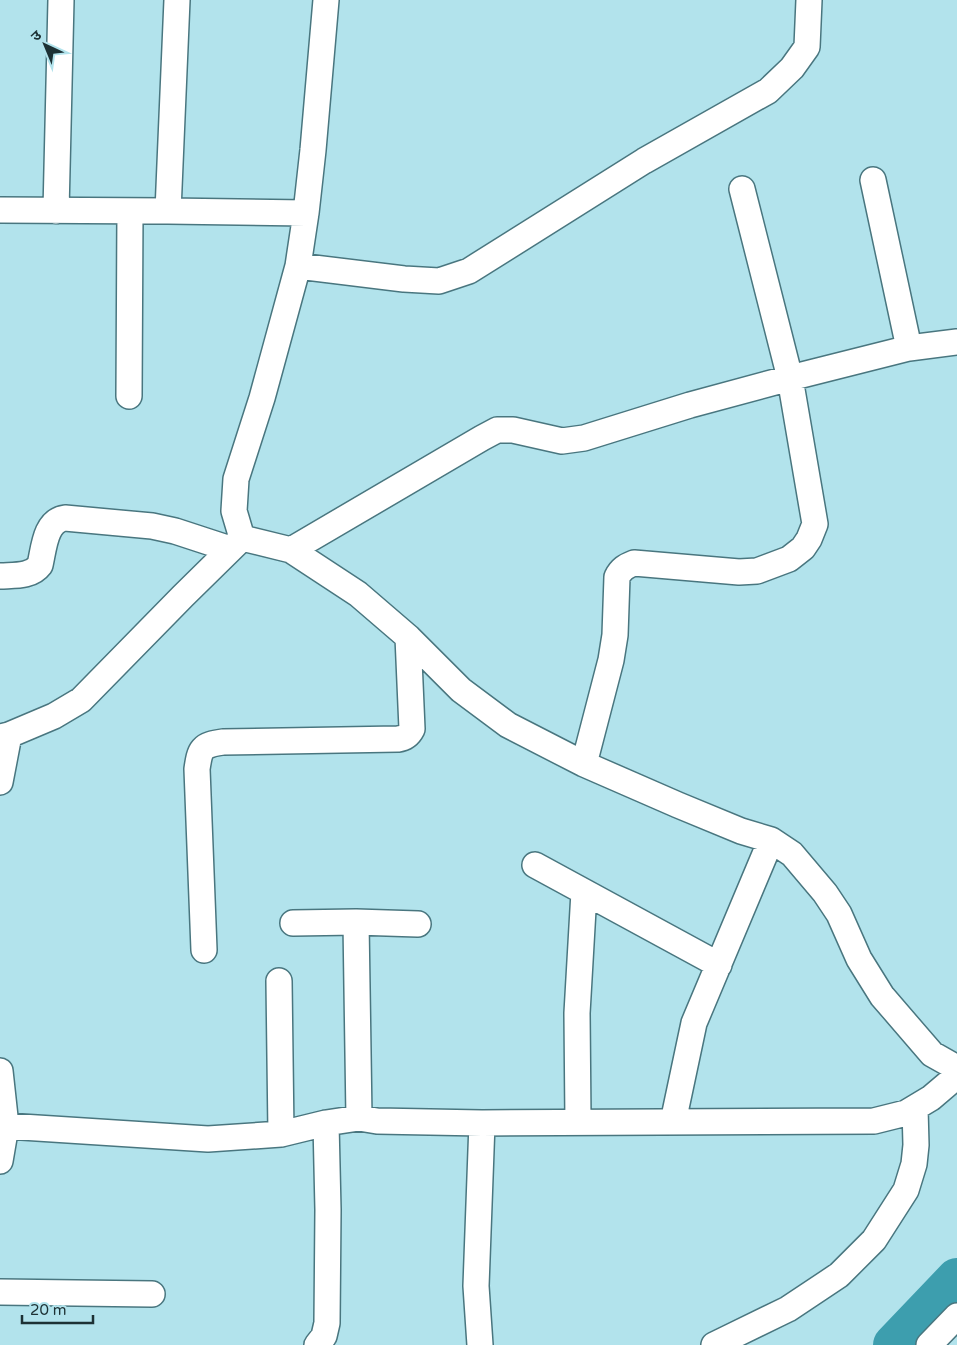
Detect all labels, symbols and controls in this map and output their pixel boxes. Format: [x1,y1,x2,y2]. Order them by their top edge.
north arrow [20,20,70,70]
text: उ [27,26,46,45]
scale bar [22,1292,94,1324]
text: 20 m [30,1301,67,1319]

